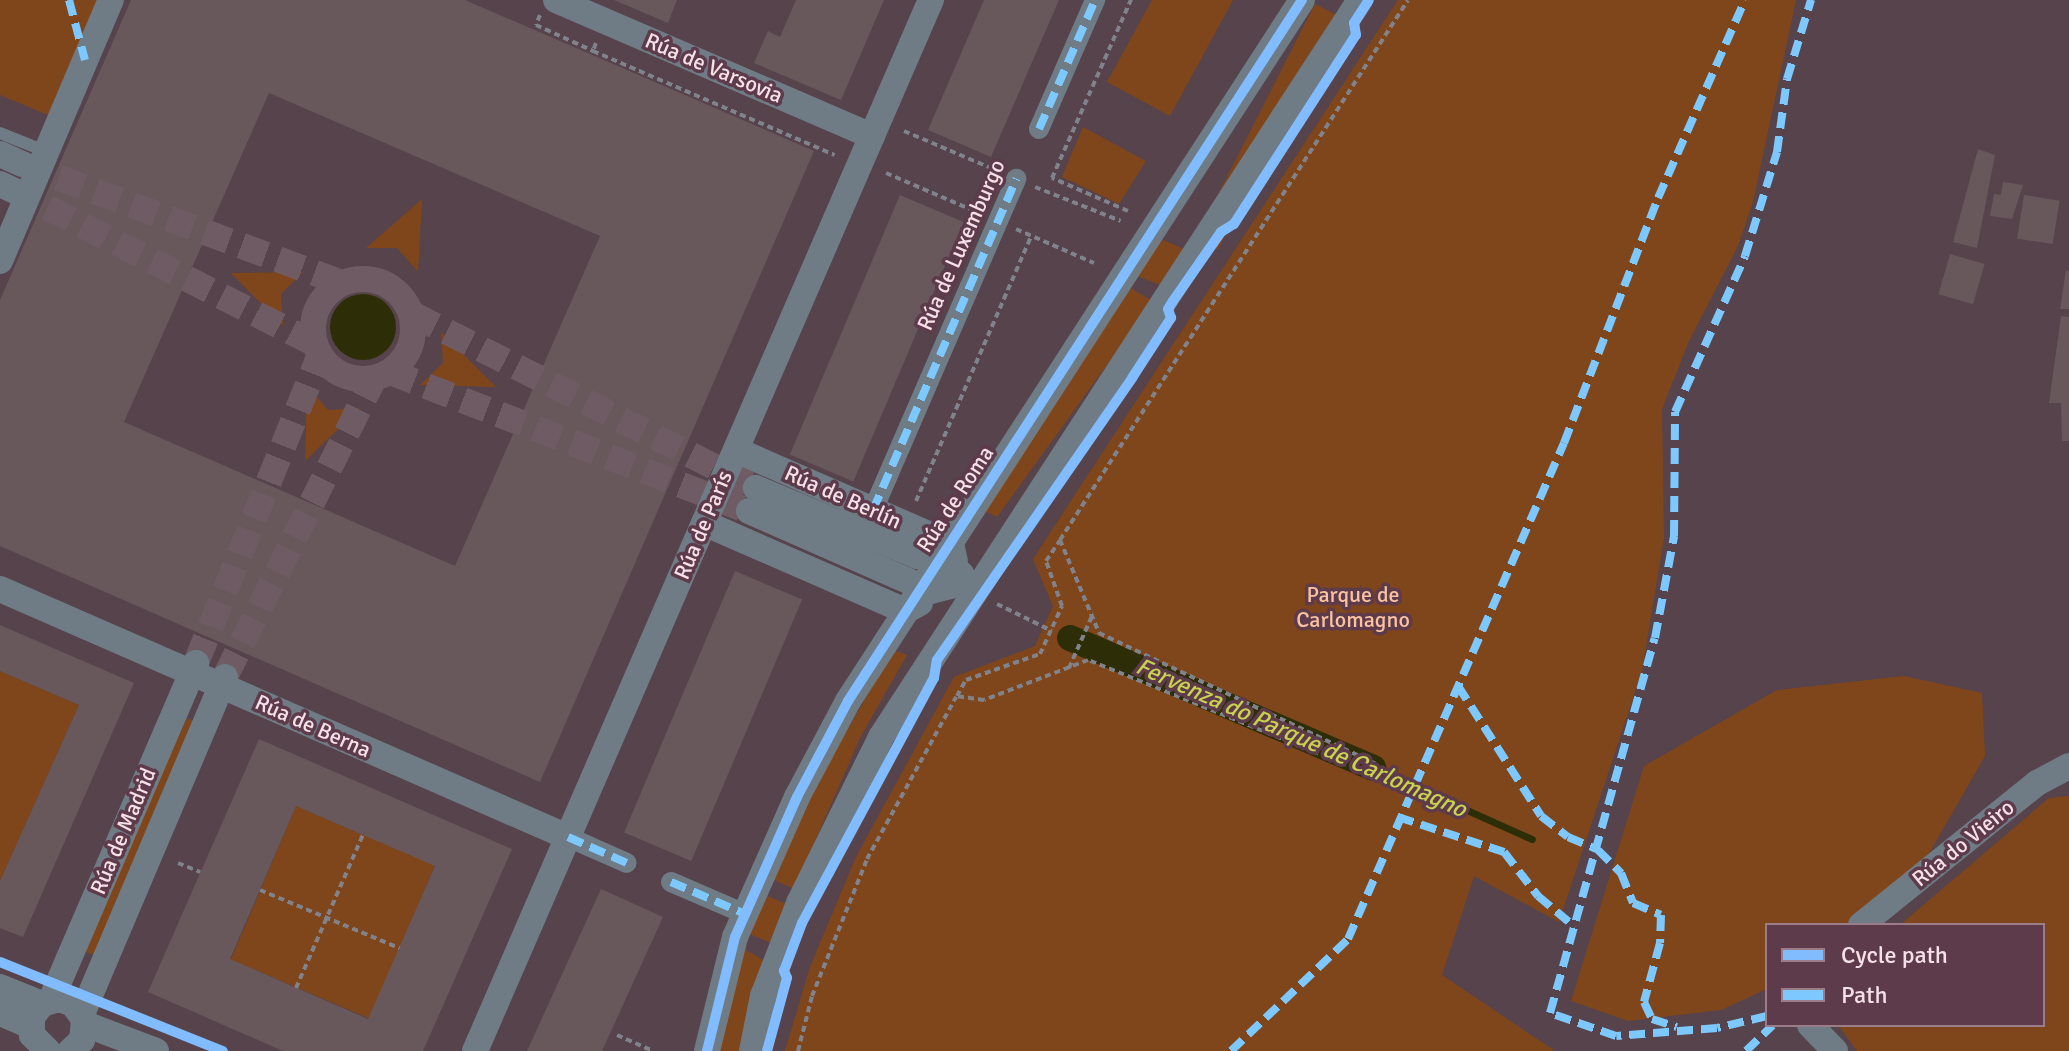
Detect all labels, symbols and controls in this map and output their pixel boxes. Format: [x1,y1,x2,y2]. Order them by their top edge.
street label: Rúa de Varsovia [641,27,787,109]
street label: Rúa de Luxemburgo [912,156,1010,334]
street label: Rúa de Roma [911,441,999,557]
street label: Rúa de Berlín [781,460,905,534]
street label: Rúa de París [668,467,738,583]
park label: Parque de Carlomagno [1296,581,1410,632]
water label: Fervenza do Parque de Carlomagno [1131,652,1471,824]
street label: Rúa de Berna [251,689,375,763]
street label: Rúa de Madrid [85,764,161,898]
street label: Rúa do Vieiro [1907,794,2019,892]
legend [1765,923,2045,1027]
text: Cycle path [1841,940,1948,970]
text: Path [1841,980,1887,1010]

